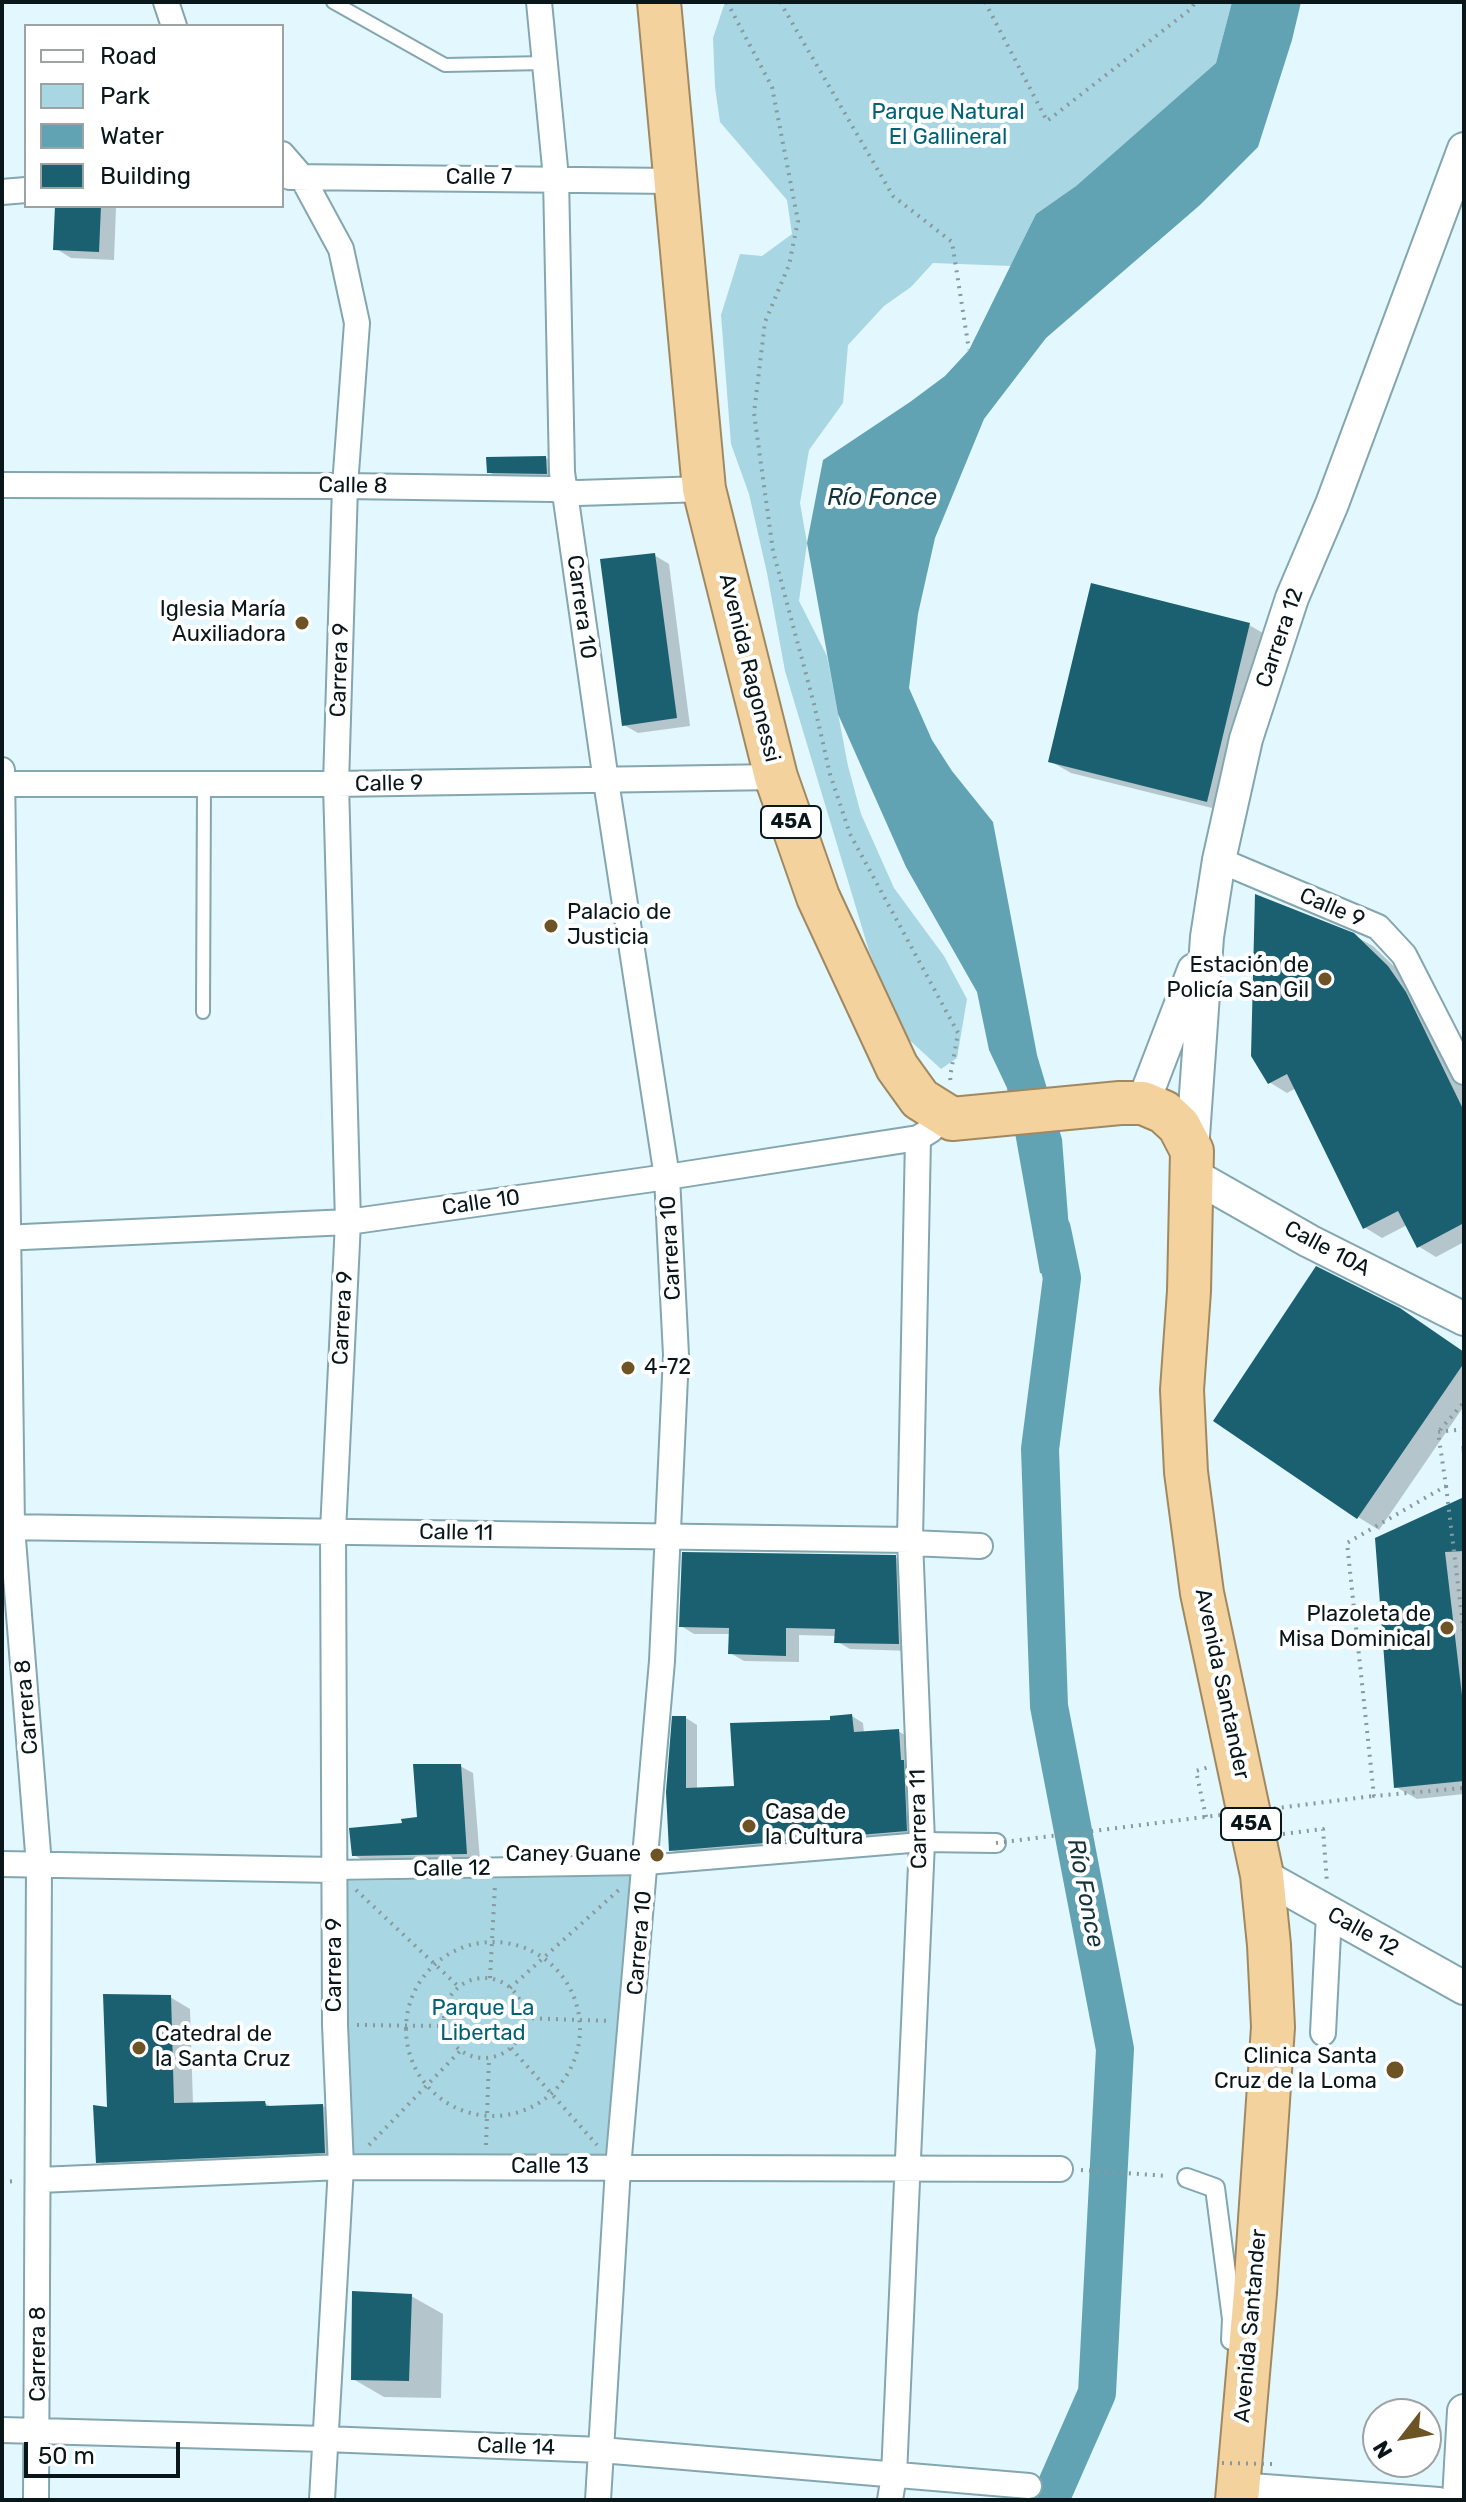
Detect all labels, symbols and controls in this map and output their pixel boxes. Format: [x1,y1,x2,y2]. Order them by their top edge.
legend [24,24,284,208]
text: Road [100,42,157,70]
text: Park [100,82,150,110]
park label: Parque Natural El Gallineral [871,100,1025,152]
text: Water [100,122,164,150]
text: Building [100,162,191,190]
street label: Calle 7 [446,165,512,191]
street label: Calle 8 [318,472,388,500]
water label: Río Fonce [827,484,937,512]
street label: Carrera 10 [561,553,601,661]
street label: Avenida Ragonessi [713,571,785,765]
street label: Carrera 12 [1251,585,1309,691]
place label: Iglesia María Auxiliadora [160,597,286,648]
marker: Iglesia María Auxiliadora [293,614,311,632]
street label: Carrera 9 [325,622,355,718]
street label: Calle 9 [355,770,423,798]
road number: 45A [761,806,821,838]
street label: Calle 9 [1295,883,1369,933]
place label: Palacio de Justicia [567,900,671,952]
marker: Palacio de Justicia [542,917,560,935]
place label: Estación de Policía San Gil [1167,953,1309,1004]
marker: Estación de Policía San Gil [1316,970,1334,988]
street label: Calle 10 [440,1184,522,1222]
street label: Carrera 10 [655,1195,687,1301]
street label: Calle 10A [1280,1215,1374,1283]
street label: Carrera 9 [327,1270,359,1366]
place label: 4-72 [644,1355,691,1381]
marker: 4-72 [619,1359,637,1377]
street label: Calle 11 [419,1519,493,1547]
street label: Avenida Santander [1189,1586,1255,1782]
place label: Plazoleta de Misa Dominical [1278,1602,1431,1654]
marker: Plazoleta de Misa Dominical [1438,1619,1456,1637]
street label: Carrera 8 [10,1658,44,1756]
street label: Carrera 11 [905,1769,933,1869]
place label: Casa de la Cultura [765,1800,863,1852]
road number: 45A [1221,1808,1281,1840]
marker: Casa de la Cultura [740,1817,758,1835]
water label: Río Fonce [1060,1836,1110,1950]
place label: Caney Guane [505,1842,641,1868]
marker: Caney Guane [648,1846,666,1864]
street label: Calle 12 [413,1855,491,1883]
street label: Carrera 10 [622,1890,658,1996]
street label: Calle 12 [1323,1902,1403,1962]
street label: Carrera 9 [322,1918,348,2012]
park label: Parque La Libertad [432,1996,534,2048]
place label: Catedral de la Santa Cruz [155,2022,290,2074]
marker: Catedral de la Santa Cruz [130,2039,148,2057]
place label: Clinica Santa Cruz de la Loma [1214,2044,1377,2096]
marker: Clinica Santa Cruz de la Loma [1384,2059,1406,2081]
street label: Calle 13 [511,2154,589,2180]
street label: Avenida Santander [1229,2228,1273,2424]
street label: Carrera 8 [26,2306,52,2402]
north arrow [1362,2398,1442,2478]
scale bar [28,2426,184,2476]
street label: Calle 14 [476,2432,556,2462]
text: N [1367,2436,1398,2463]
text: 50 m [38,2442,95,2470]

